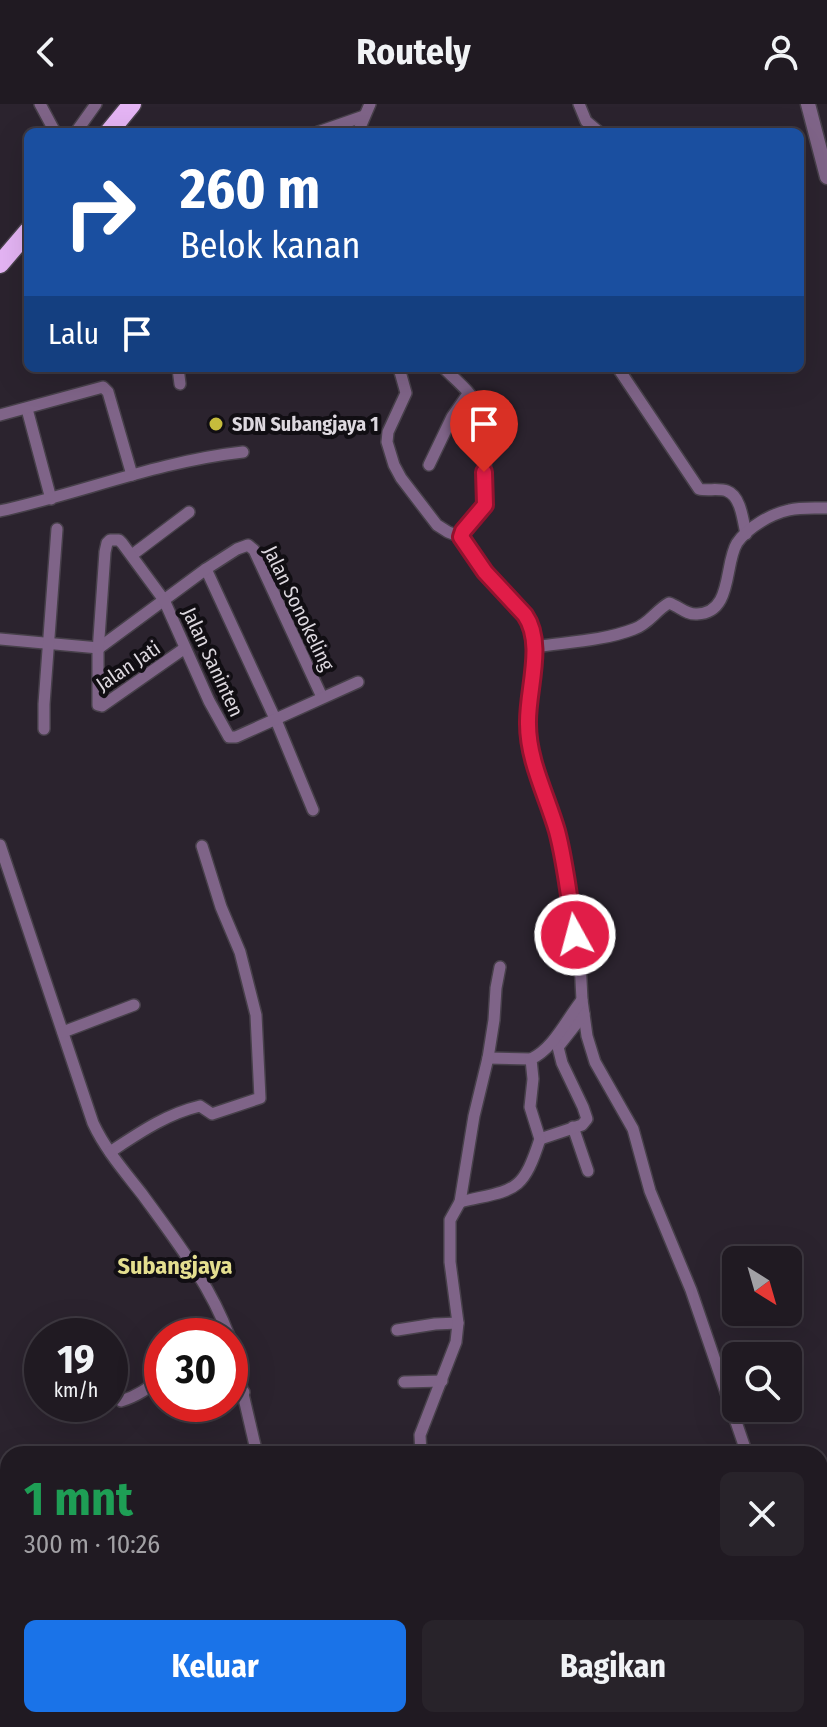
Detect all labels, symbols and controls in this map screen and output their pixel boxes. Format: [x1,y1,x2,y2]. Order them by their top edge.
icon: back [24,30,68,74]
text: Routely [356,30,471,74]
icon: person [759,30,803,74]
text: 260 m [180,156,320,223]
icon: right [48,160,152,264]
text: Belok kanan [180,224,360,268]
icon: arrive [115,312,159,356]
text: Lalu [48,316,99,352]
pin [450,390,518,472]
icon: arrive [462,402,506,446]
place label: SDN Subangjaya 1 [232,412,379,436]
marker: SDN Subangjaya 1 [207,415,225,433]
street label: Jalan Sonokeling [258,542,340,675]
street label: Jalan Saninten [177,604,249,720]
street label: Jalan Jati [91,636,165,696]
position arrow [533,893,617,977]
north arrow [722,1246,802,1326]
map controls [722,1246,802,1422]
district label: Subangjaya [118,1252,232,1280]
speed limit sign: 30 [144,1318,248,1422]
text: 19 [57,1336,95,1384]
button: search [722,1342,802,1422]
text: km/h [54,1378,98,1402]
text: 1 mnt [24,1470,133,1528]
button: close [720,1472,804,1556]
text: 300 m · 10:26 [24,1529,160,1560]
button: Keluar [24,1620,406,1712]
button: Bagikan [422,1620,804,1712]

